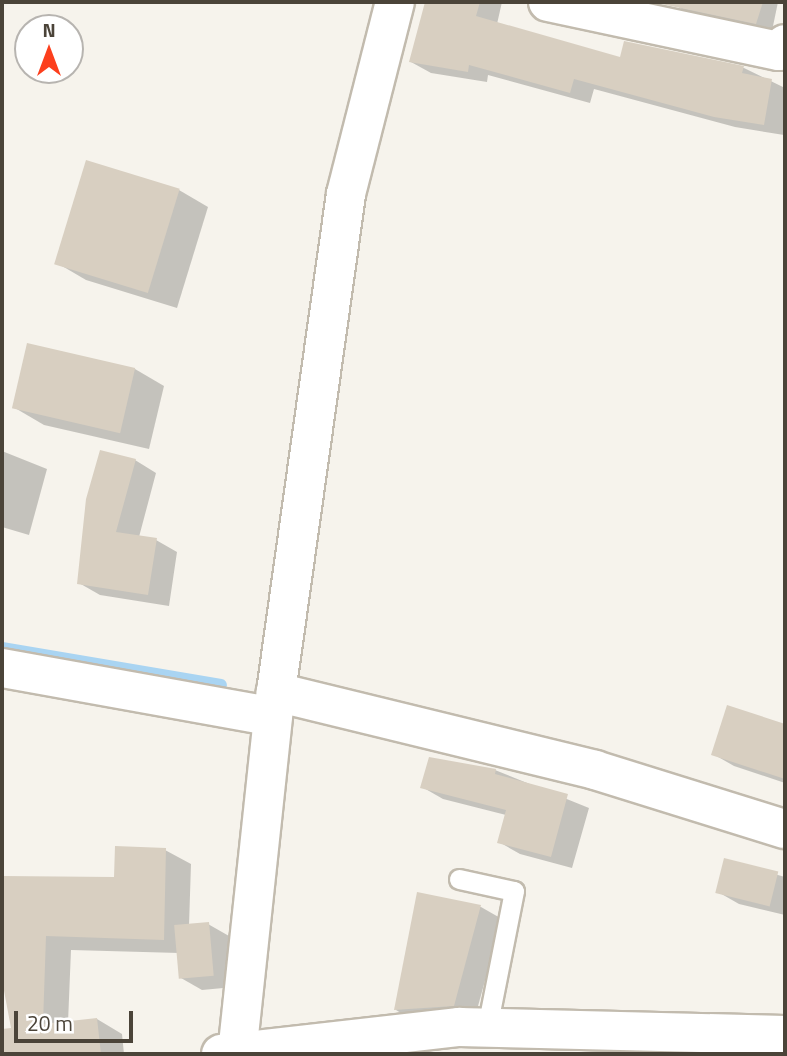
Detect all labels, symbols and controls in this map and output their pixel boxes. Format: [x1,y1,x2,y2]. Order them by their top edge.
north arrow [14,14,84,84]
text: N [42,15,56,44]
scale bar [18,996,136,1040]
text: 20 m [27,1007,73,1039]

